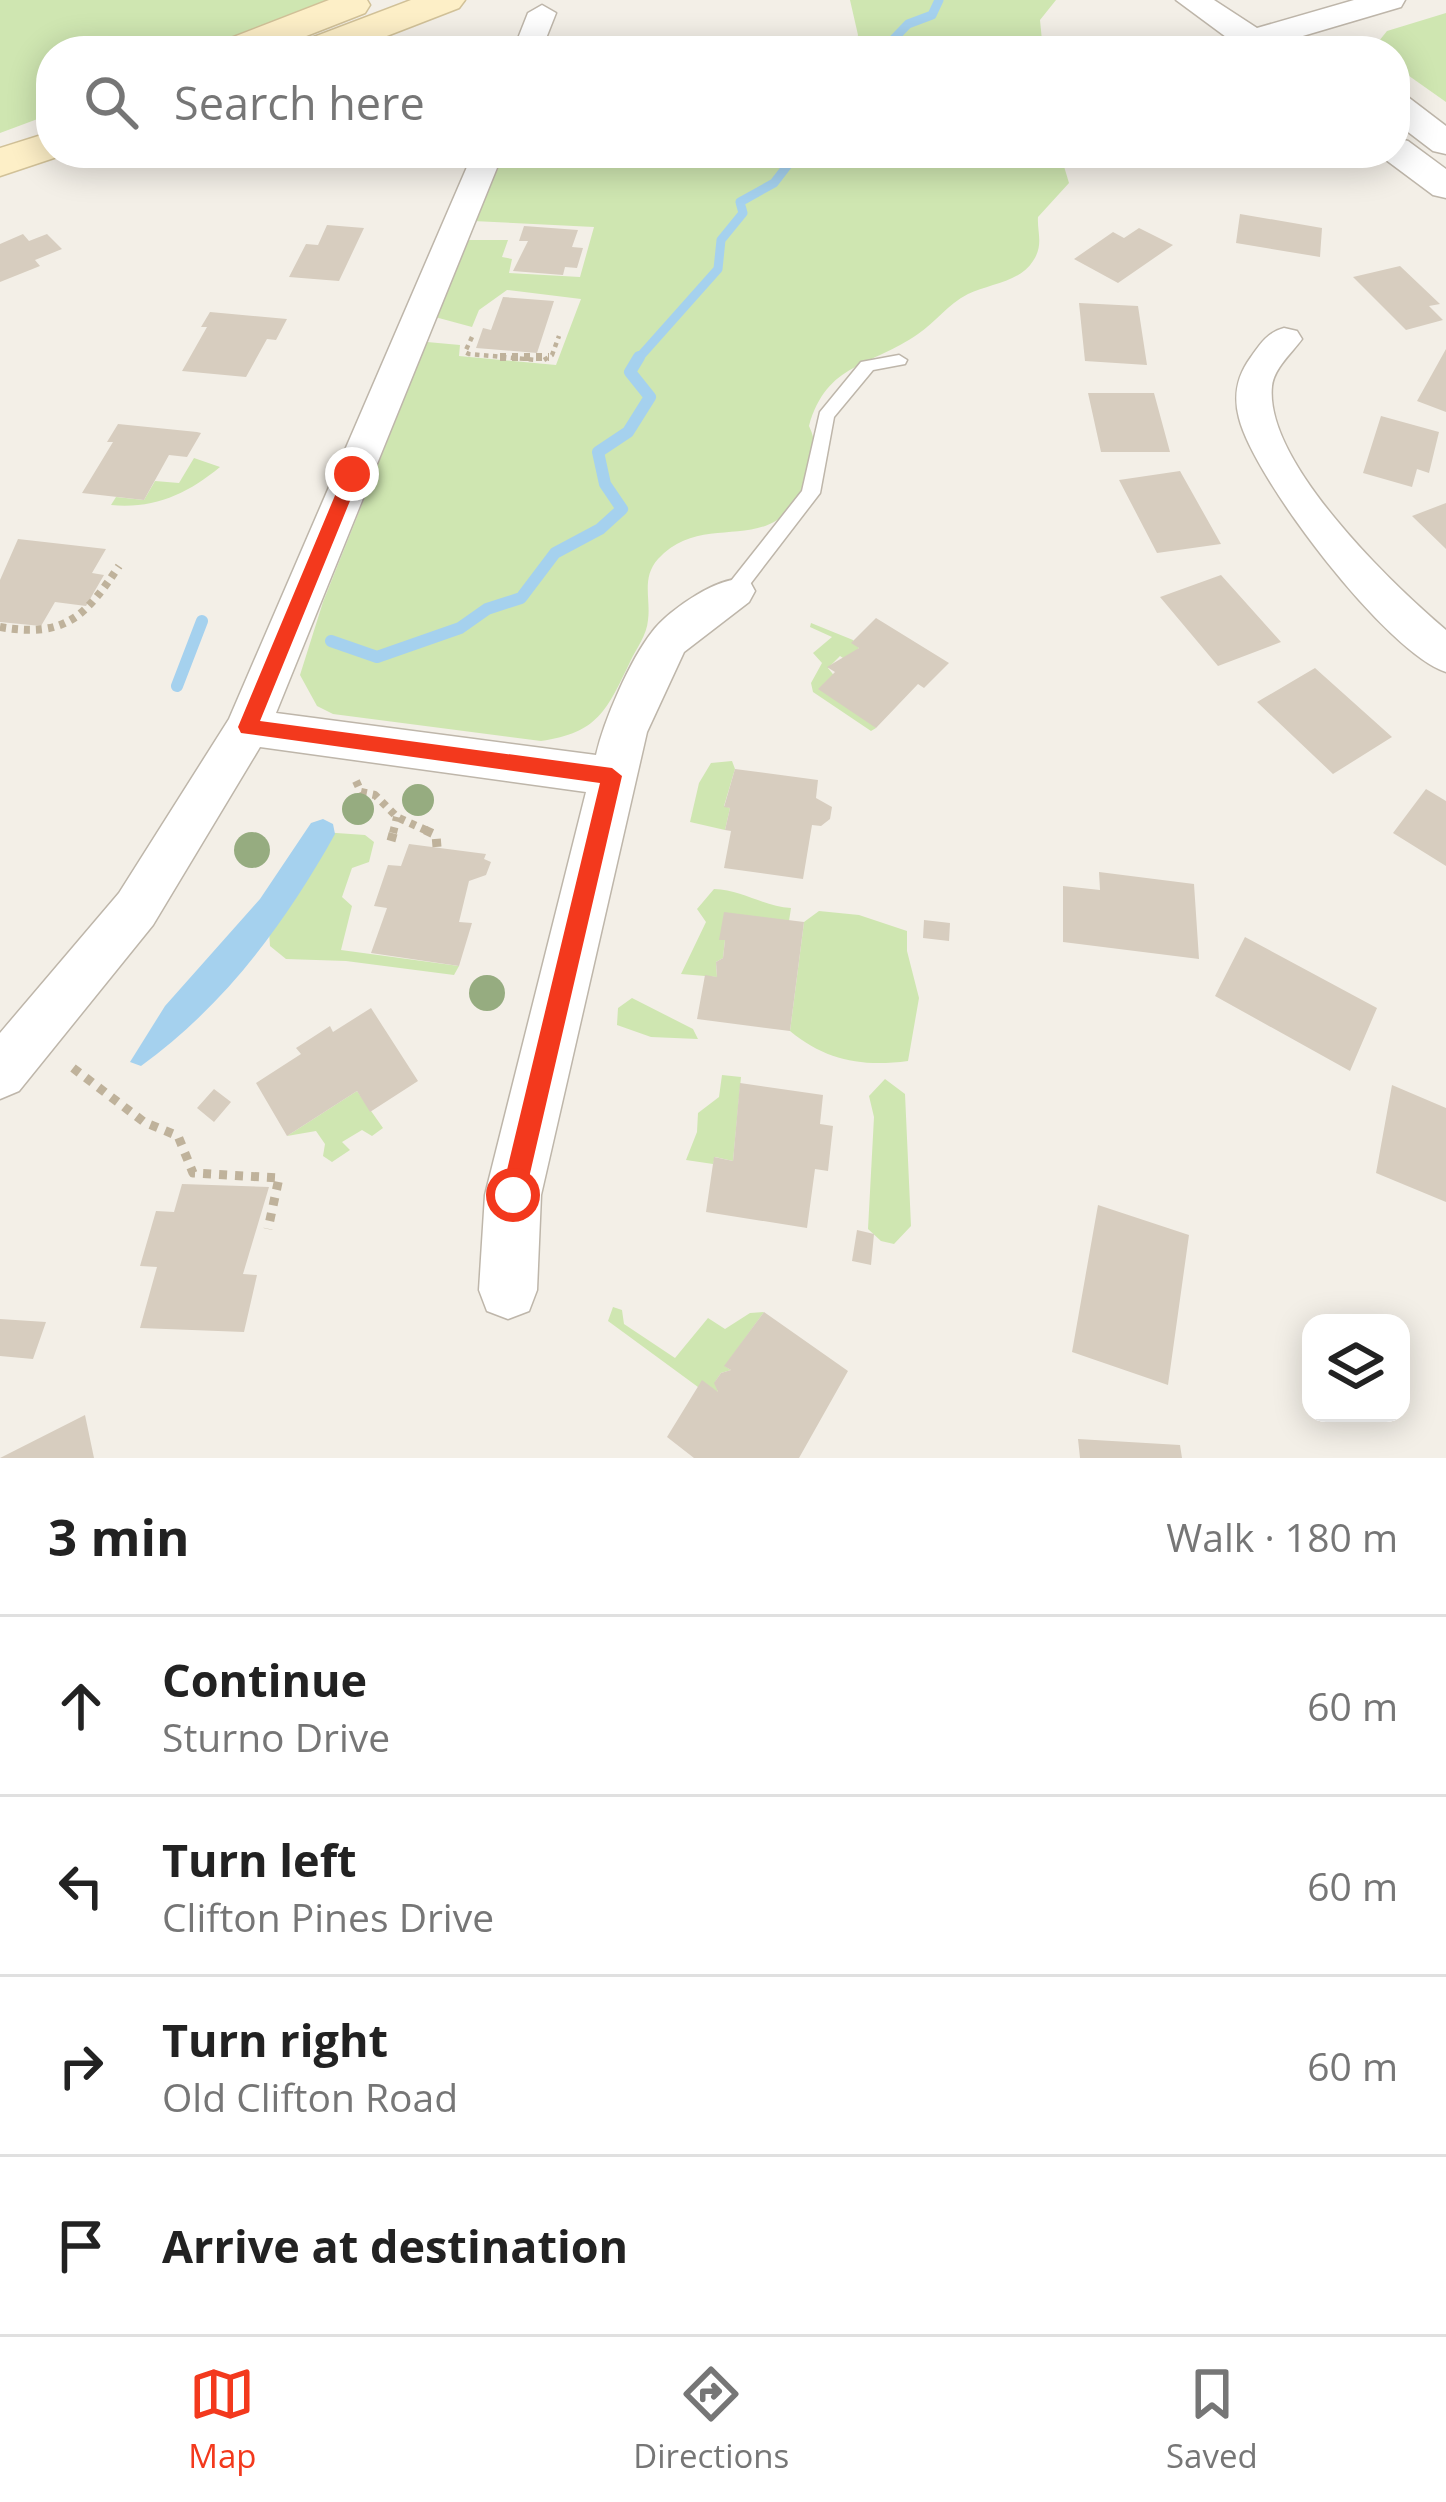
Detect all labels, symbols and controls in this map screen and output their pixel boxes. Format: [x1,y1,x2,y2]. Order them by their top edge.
search box [36,36,1410,168]
icon: search [78,69,144,135]
text: Search here [174,72,425,133]
route end [325,447,379,501]
route start [486,1168,540,1222]
map controls [1302,1314,1410,1422]
button: layers [1302,1314,1410,1422]
text: 3 min [48,1501,190,1571]
text: Walk · 180 m [1166,1510,1398,1563]
text: Continue [162,1649,367,1710]
icon: ahead [48,1673,114,1739]
text: 60 m [1307,1679,1398,1732]
text: Sturno Drive [162,1710,390,1763]
text: Turn left [162,1829,357,1890]
icon: left [48,1853,114,1919]
text: 60 m [1307,1859,1398,1912]
text: Clifton Pines Drive [162,1890,494,1943]
text: Turn right [162,2009,388,2070]
icon: right [48,2033,114,2099]
text: 60 m [1307,2039,1398,2092]
text: Old Clifton Road [162,2070,458,2123]
icon: arrive [48,2213,114,2279]
text: Arrive at destination [162,2215,628,2276]
tab: Map [188,2361,257,2478]
tab: Directions [633,2361,789,2478]
tab: Saved [1166,2361,1258,2478]

